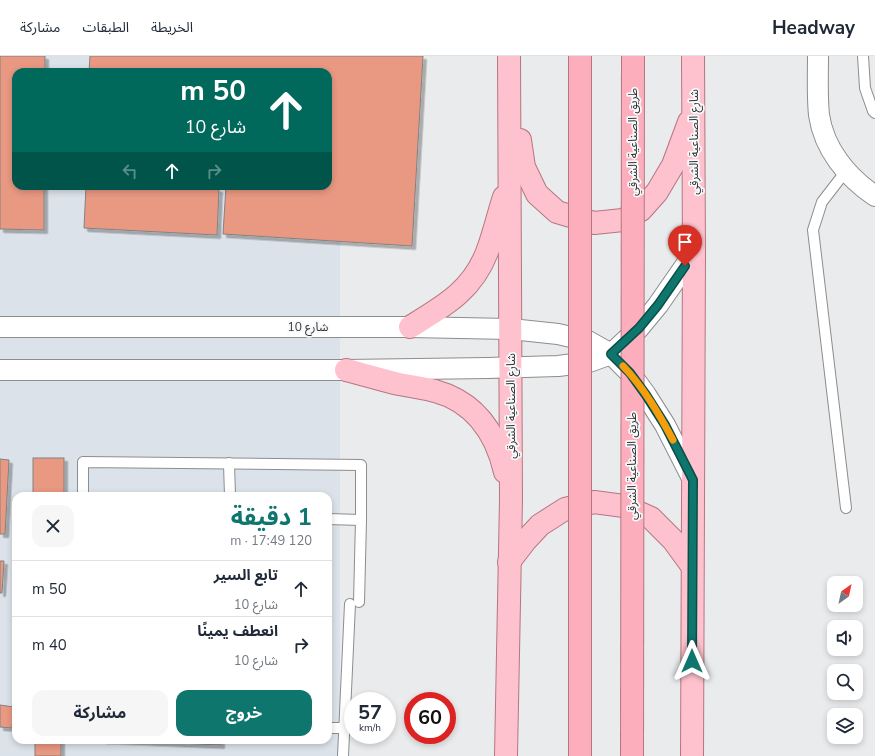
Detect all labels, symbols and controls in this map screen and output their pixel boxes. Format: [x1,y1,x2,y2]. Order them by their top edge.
text: Headway [772,15,855,41]
text: مشاركة [20,18,60,37]
text: الطبقات [82,18,129,37]
text: الخريطة [151,18,193,37]
text: 50 m [180,72,246,110]
icon: ahead [260,84,312,136]
street label: طريق الصناعية الشرقي [625,88,643,196]
street label: شارع الصناعية الشرقي [686,89,704,195]
text: شارع 10 [185,115,246,139]
icon: left [119,160,141,182]
icon: ahead [161,160,183,182]
icon: right [203,160,225,182]
pin [668,225,702,266]
icon: arrive [674,231,696,253]
street label: شارع 10 [288,319,328,336]
street label: شارع الصناعية الشرقي [503,353,521,459]
street label: طريق الصناعية الشرقي [624,412,642,520]
text: 1 دقيقة [231,501,312,533]
button: close [32,505,74,547]
text: 120 m · 17:49 [230,532,312,550]
text: تابع السير [214,565,278,585]
north arrow [827,576,863,612]
map controls [827,576,863,744]
icon: ahead [290,578,312,600]
text: 50 m [32,579,67,599]
text: شارع 10 [234,596,278,614]
button: sound [827,620,863,656]
text: انعطف يمينًا [197,621,278,641]
icon: right [290,634,312,656]
text: 40 m [32,635,67,655]
position arrow [671,640,713,682]
text: شارع 10 [234,652,278,670]
button: search [827,664,863,700]
button: مشاركة [32,690,168,736]
button: خروج [176,690,312,736]
speed limit sign: 60 [404,692,456,744]
text: 57 [358,699,382,726]
button: layers [827,708,863,744]
text: km/h [359,721,381,735]

